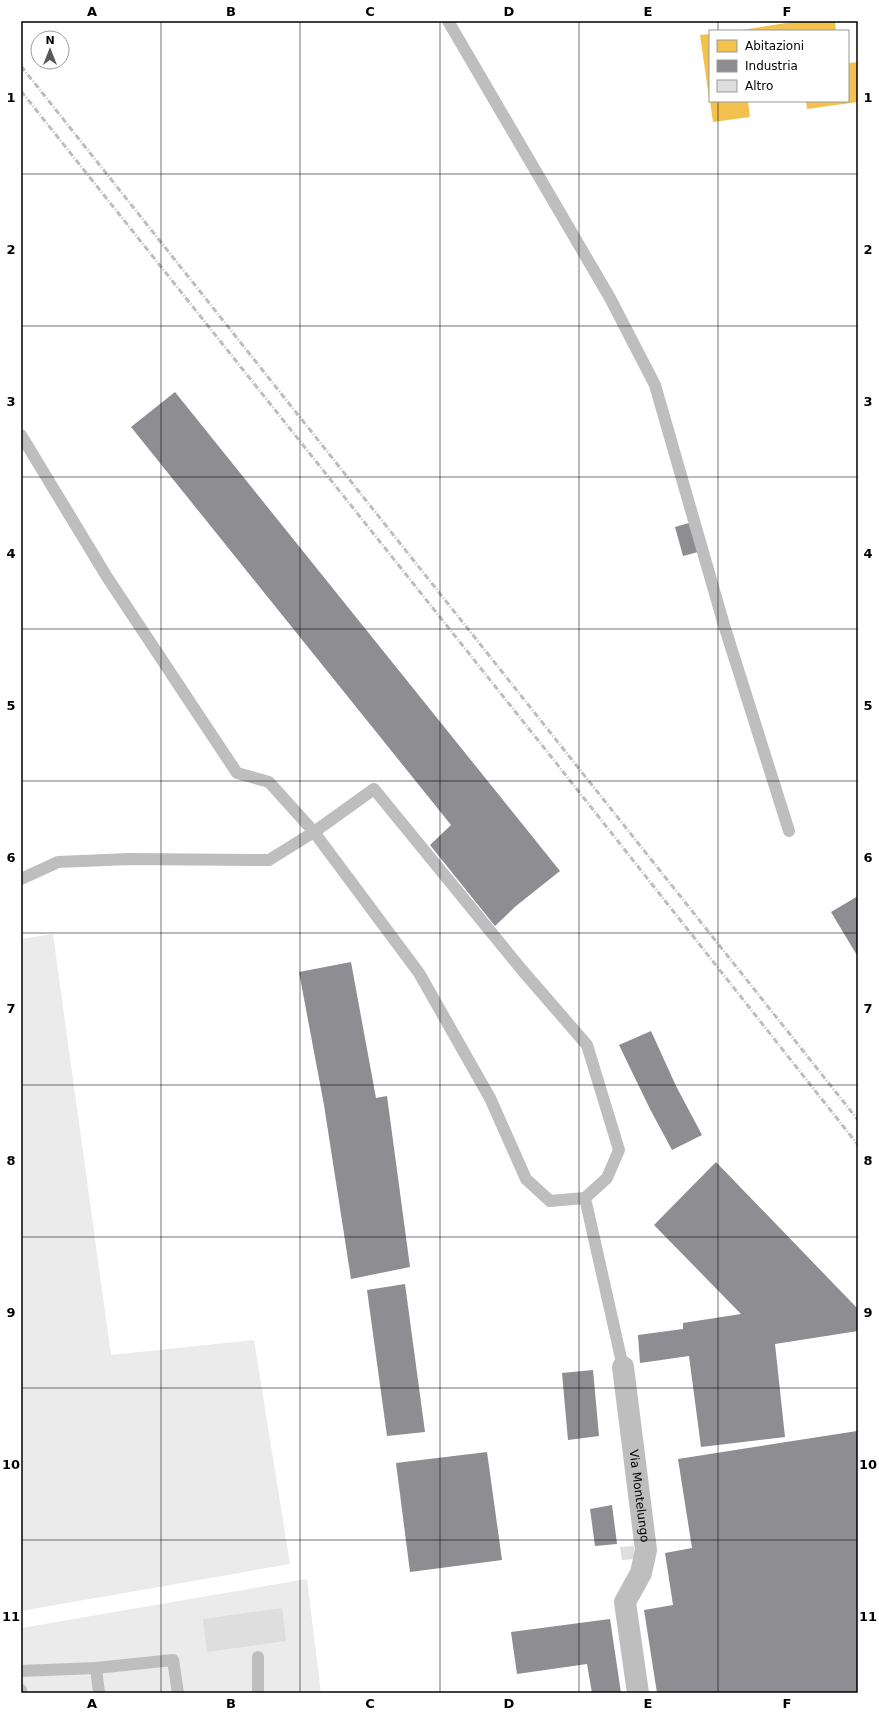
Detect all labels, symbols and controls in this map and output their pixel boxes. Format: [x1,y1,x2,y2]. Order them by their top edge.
text: A [87,4,97,19]
text: B [226,4,236,19]
text: C [365,4,375,19]
text: D [504,4,515,19]
text: E [644,4,652,19]
text: F [783,4,791,19]
north arrow [30,30,70,70]
legend [709,30,849,102]
text: N [45,34,55,47]
text: Abitazioni [745,39,804,53]
text: Industria [745,59,798,73]
text: Altro [745,79,773,93]
text: 1 [6,90,16,105]
text: 1 [863,90,873,105]
text: 2 [6,242,16,257]
text: 2 [863,242,873,257]
text: 3 [6,394,16,409]
text: 3 [863,394,873,409]
text: 4 [6,546,16,561]
text: 4 [863,546,873,561]
text: 5 [6,698,16,713]
text: 5 [863,698,873,713]
text: 6 [6,850,16,865]
text: 6 [863,850,873,865]
text: 7 [6,1001,16,1016]
text: 7 [863,1001,873,1016]
text: 8 [6,1153,16,1168]
text: 8 [863,1153,873,1168]
text: 9 [6,1305,16,1320]
text: 9 [863,1305,873,1320]
street label: Via Montelungo [626,1449,652,1543]
text: 10 [2,1457,20,1472]
text: 10 [859,1457,877,1472]
text: 11 [2,1609,20,1624]
text: 11 [859,1609,877,1624]
text: A [87,1696,97,1711]
text: B [226,1696,236,1711]
text: C [365,1696,375,1711]
text: D [504,1696,515,1711]
text: E [644,1696,652,1711]
text: F [783,1696,791,1711]

